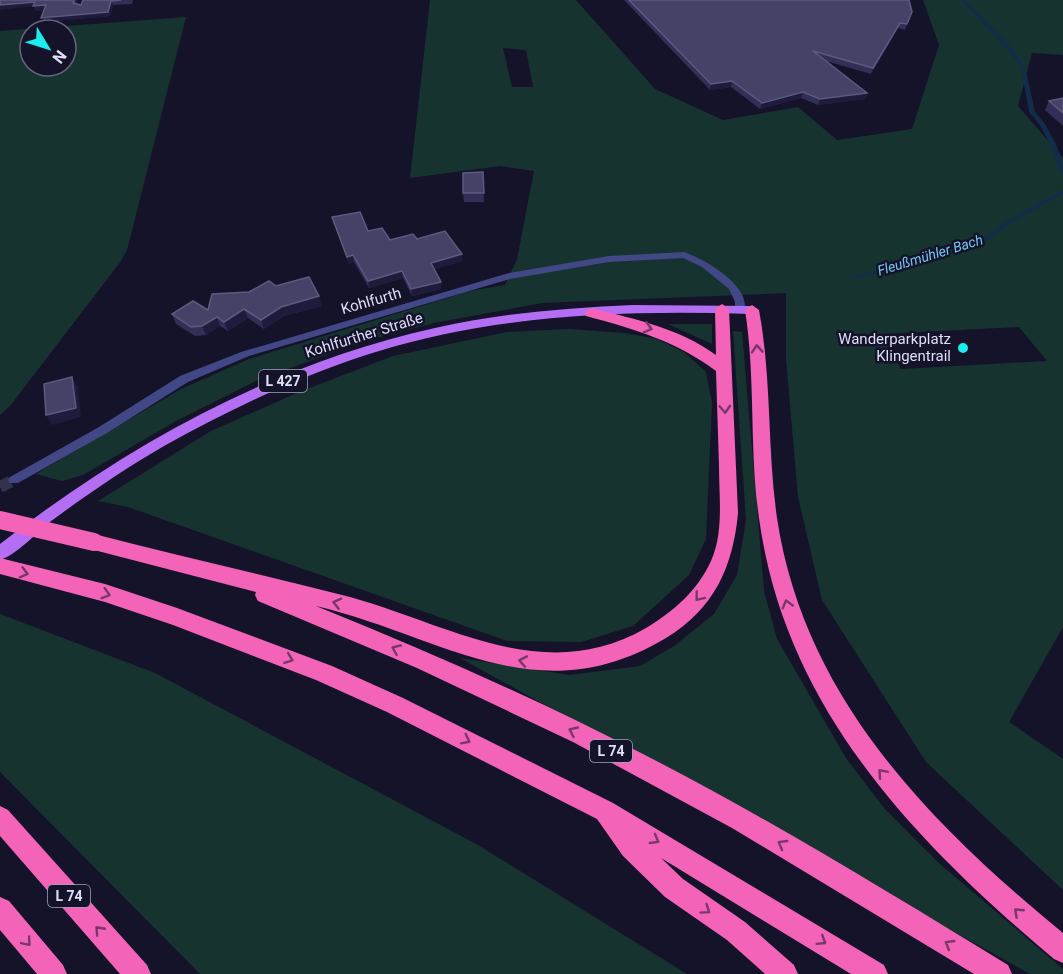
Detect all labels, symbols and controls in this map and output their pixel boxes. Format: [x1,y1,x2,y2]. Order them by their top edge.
north arrow [18,18,78,78]
text: N [48,47,70,67]
water label: Fleußmühler Bach [875,231,985,279]
street label: Kohlfurth [339,284,403,318]
street label: Kohlfurther Straße [303,309,425,361]
one-way arrow [642,320,652,333]
place label: Wanderparkplatz Klingentrail [838,330,951,365]
marker: Wanderparkplatz Klingentrail [956,341,970,355]
one-way arrow [751,344,764,353]
road number: L 427 [259,370,307,392]
one-way arrow [719,405,732,414]
one-way arrow [19,565,29,578]
one-way arrow [100,587,110,599]
one-way arrow [695,591,706,602]
one-way arrow [332,598,342,611]
one-way arrow [782,599,794,610]
one-way arrow [392,644,403,656]
one-way arrow [283,652,294,665]
one-way arrow [518,655,528,667]
one-way arrow [569,726,580,738]
one-way arrow [460,733,471,745]
road number: L 74 [590,740,632,762]
one-way arrow [878,769,889,780]
one-way arrow [649,833,659,845]
one-way arrow [778,840,788,851]
road number: L 74 [48,885,90,907]
one-way arrow [699,903,710,914]
one-way arrow [1014,908,1025,919]
one-way arrow [95,926,106,937]
one-way arrow [816,933,826,945]
one-way arrow [20,935,31,946]
one-way arrow [945,939,955,951]

